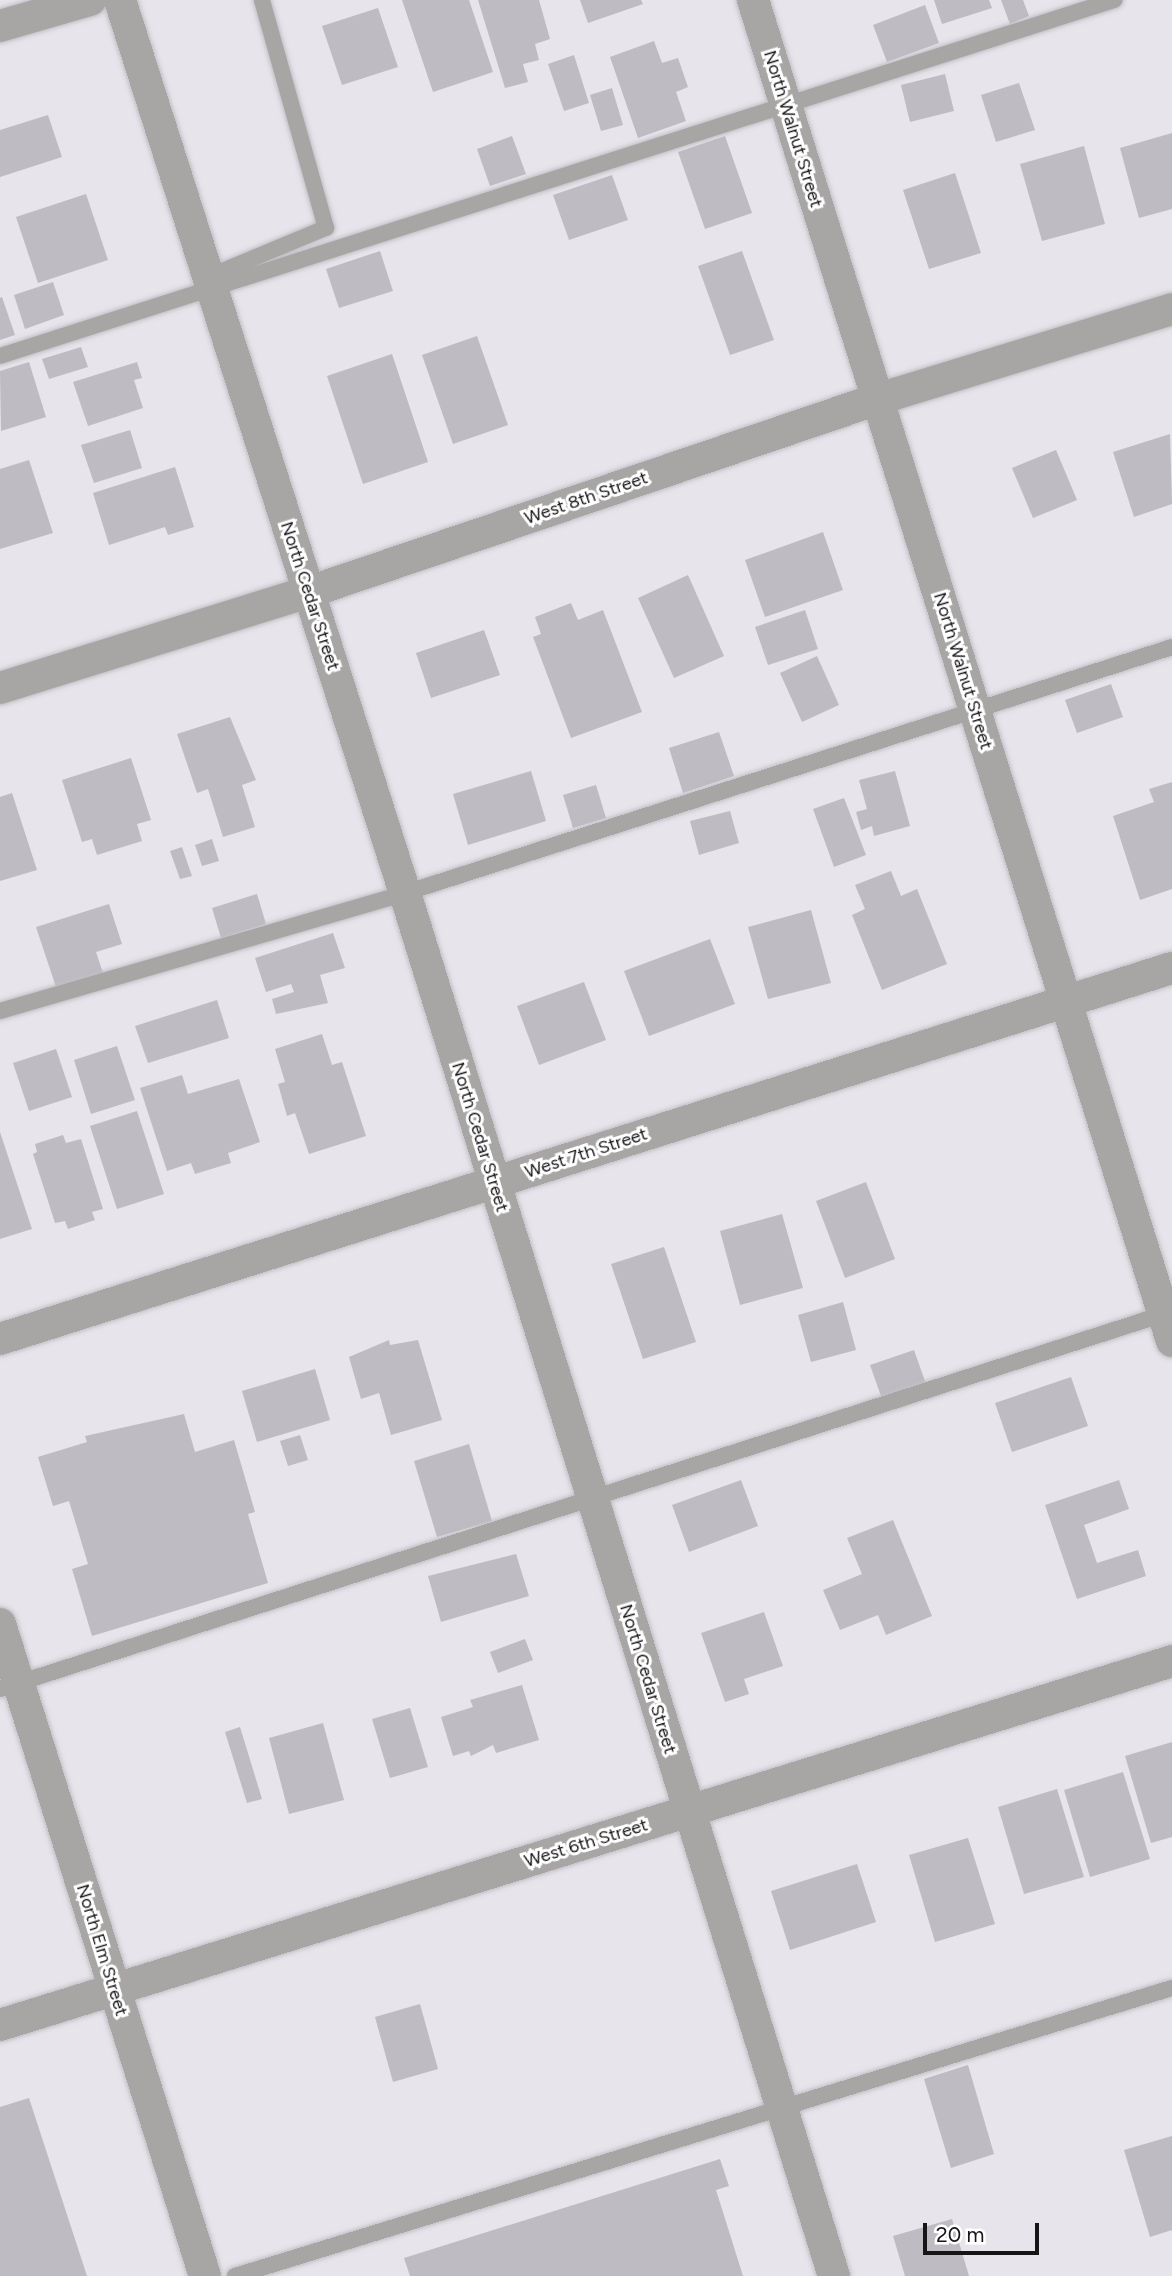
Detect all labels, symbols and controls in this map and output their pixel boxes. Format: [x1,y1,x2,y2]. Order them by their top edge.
street label: North Walnut Street [759,48,827,210]
street label: West 8th Street [522,467,650,529]
street label: North Cedar Street [276,519,344,673]
street label: North Walnut Street [929,590,997,752]
street label: North Cedar Street [447,1060,513,1214]
street label: West 7th Street [522,1123,650,1183]
street label: North Cedar Street [615,1602,681,1756]
street label: West 6th Street [522,1814,650,1872]
street label: North Elm Street [72,1882,132,2018]
scale bar [927,2210,1042,2254]
text: 20 m [936,2222,984,2247]

